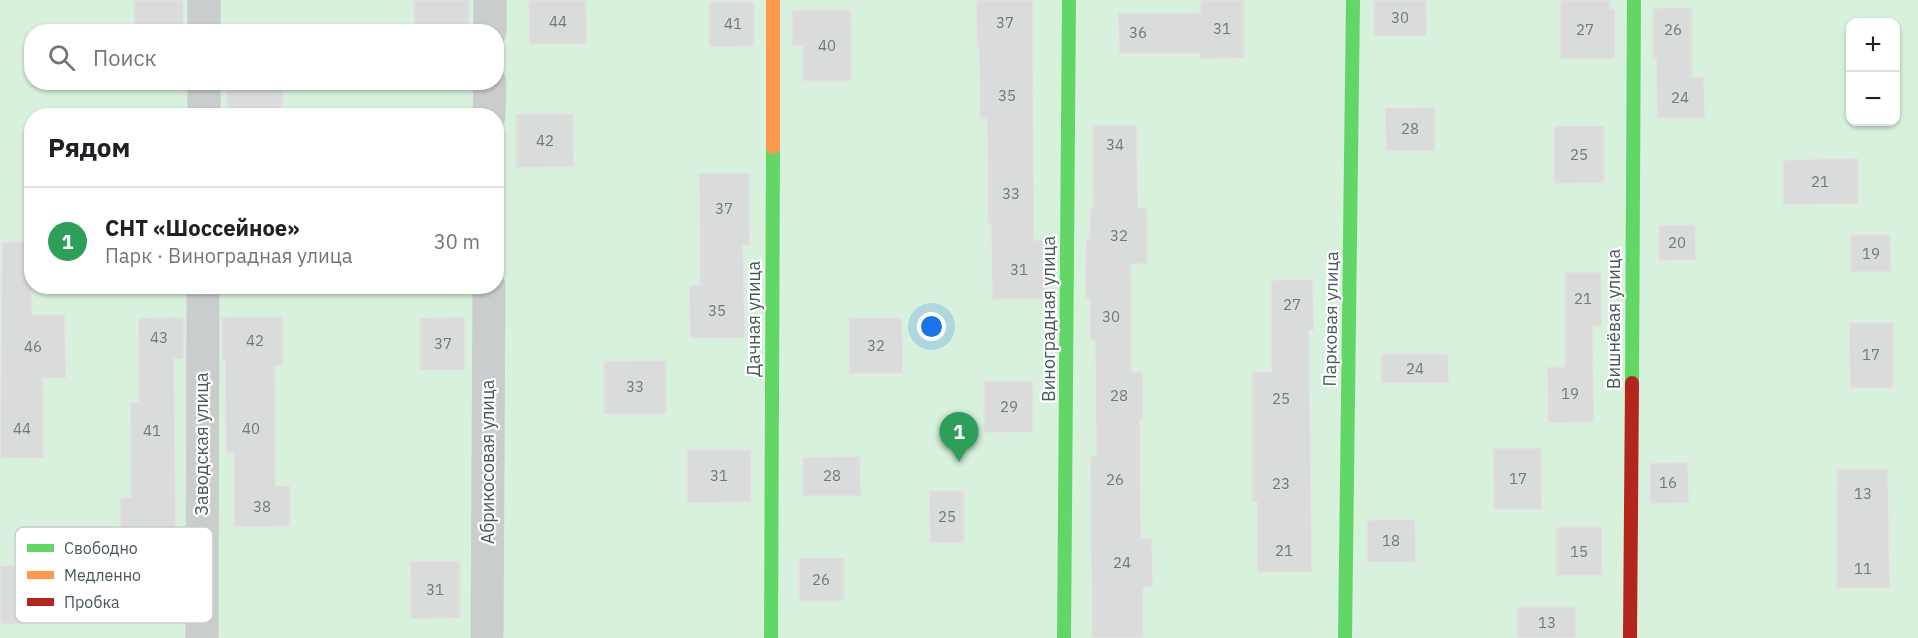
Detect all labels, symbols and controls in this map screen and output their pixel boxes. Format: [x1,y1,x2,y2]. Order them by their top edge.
house number: 30 [1391,8,1409,27]
house number: 44 [549,12,567,31]
house number: 37 [996,13,1014,32]
house number: 41 [724,14,742,33]
map controls [1846,18,1900,126]
button: + [1846,18,1900,72]
house number: 31 [1213,19,1231,38]
house number: 27 [1576,20,1594,39]
house number: 26 [1664,20,1682,39]
house number: 36 [1129,23,1147,42]
search box [24,24,504,90]
house number: 40 [818,36,836,55]
icon: search [45,41,78,74]
text: Поиск [93,43,157,72]
button: − [1846,72,1900,126]
house number: 35 [998,86,1016,105]
house number: 24 [1671,88,1689,107]
house number: 28 [1401,119,1419,138]
text: Рядом [48,130,130,164]
house number: 42 [536,131,554,150]
house number: 34 [1106,135,1124,154]
house number: 25 [1570,145,1588,164]
house number: 21 [1811,172,1829,191]
house number: 33 [1002,184,1020,203]
house number: 37 [715,199,733,218]
text: СНТ «Шоссейное» [105,213,300,242]
house number: 32 [1110,226,1128,245]
text: 1 [62,228,74,255]
text: 30 m [434,228,480,255]
house number: 20 [1668,233,1686,252]
street label: Виноградная улица [1037,236,1060,402]
text: Парк · Виноградная улица [105,242,353,269]
house number: 19 [1862,244,1880,263]
street label: Вишнёвая улица [1602,248,1625,389]
street label: Парковая улица [1318,251,1343,387]
house number: 31 [1010,260,1028,279]
street label: Дачная улица [742,261,765,377]
house number: 21 [1574,289,1592,308]
house number: 27 [1283,295,1301,314]
house number: 35 [708,301,726,320]
house number: 30 [1102,307,1120,326]
your location [917,312,946,341]
house number: 43 [150,328,168,347]
house number: 42 [246,331,264,350]
house number: 37 [434,334,452,353]
house number: 32 [867,336,885,355]
house number: 46 [24,337,42,356]
house number: 17 [1862,345,1880,364]
house number: 24 [1406,359,1424,378]
street label: Заводская улица [190,372,213,516]
house number: 33 [626,377,644,396]
street label: Абрикосовая улица [476,379,499,544]
house number: 19 [1561,384,1579,403]
house number: 28 [1110,386,1128,405]
house number: 25 [1272,389,1290,408]
house number: 29 [1000,397,1018,416]
pin: 1 [940,412,978,462]
house number: 44 [13,419,31,438]
house number: 40 [242,419,260,438]
house number: 41 [143,421,161,440]
house number: 31 [710,466,728,485]
house number: 28 [823,466,841,485]
house number: 17 [1509,469,1527,488]
house number: 26 [1106,470,1124,489]
house number: 16 [1659,473,1677,492]
house number: 23 [1272,474,1290,493]
house number: 13 [1854,484,1872,503]
house number: 38 [253,497,271,516]
house number: 25 [938,507,956,526]
legend [15,527,213,623]
house number: 18 [1382,531,1400,550]
text: Свободно [64,538,138,558]
house number: 21 [1275,541,1293,560]
house number: 15 [1570,542,1588,561]
house number: 24 [1113,553,1131,572]
house number: 11 [1854,559,1872,578]
text: Медленно [64,565,141,585]
house number: 26 [812,570,830,589]
house number: 31 [426,580,444,599]
text: Пробка [64,592,120,612]
house number: 13 [1538,613,1556,632]

